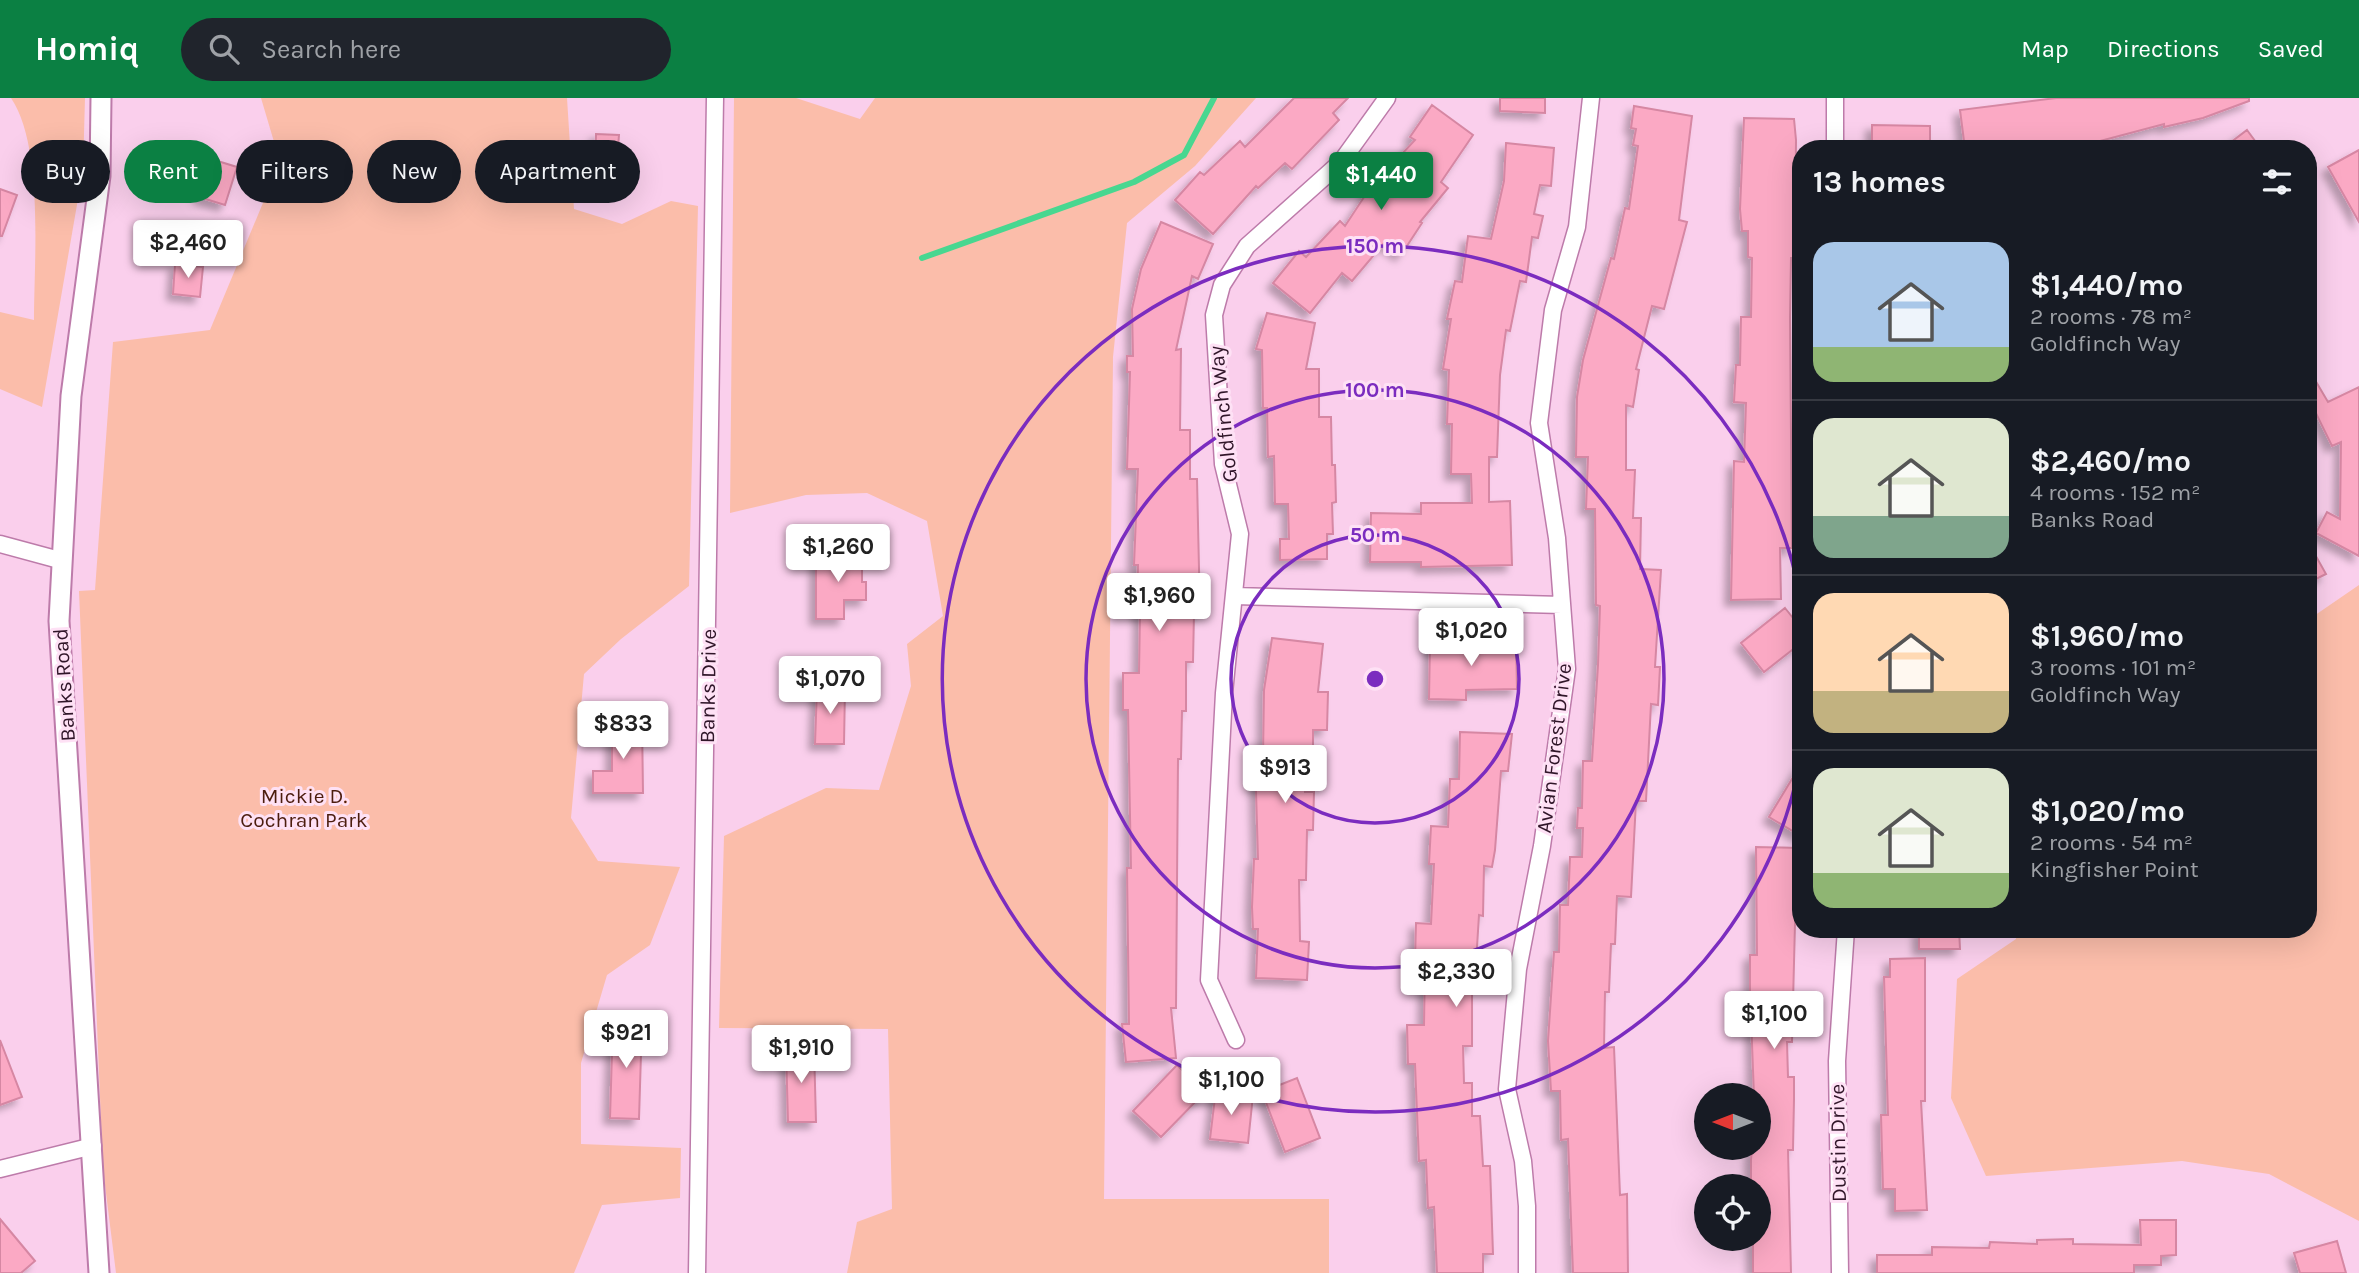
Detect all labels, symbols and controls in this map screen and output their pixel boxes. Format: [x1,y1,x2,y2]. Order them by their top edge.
search box [181,18,671,81]
text: Homiq [35,30,139,68]
icon: search [205,30,243,68]
text: Search here [261,34,401,65]
text: Map [2021,35,2069,63]
text: Directions [2107,35,2220,63]
text: Saved [2258,35,2324,63]
chip: Buy [21,140,110,203]
chip: Rent [124,140,222,203]
chip: Filters [236,140,353,203]
chip: New [367,140,461,203]
chip: Apartment [475,140,640,203]
pin: $1,440 [1324,152,1438,212]
text: $1,440 [1345,161,1417,188]
icon: filters [2258,163,2296,201]
text: 13 homes [1813,164,1946,200]
pin: $2,460 [131,220,245,280]
text: $2,460 [149,229,227,256]
text: 150 m [1346,234,1404,258]
text: $1,440/mo [2030,267,2183,303]
icon: home [1869,270,1953,354]
text: 2 rooms · 78 m² [2030,303,2192,330]
text: Goldfinch Way [2030,330,2180,357]
street label: Goldfinch Way [1204,344,1242,484]
text: 100 m [1345,378,1405,402]
text: $2,460/mo [2030,443,2191,479]
icon: home [1869,446,1953,530]
text: 4 rooms · 152 m² [2030,479,2201,506]
text: Banks Road [2030,506,2154,533]
text: 50 m [1350,523,1400,547]
pin: $1,260 [781,524,895,584]
text: $1,260 [802,533,874,560]
pin: $1,960 [1102,574,1216,633]
text: $1,960 [1123,582,1195,609]
pin: $1,020 [1414,608,1528,668]
text: $1,020 [1435,617,1507,644]
text: $1,960/mo [2030,618,2184,654]
icon: home [1869,621,1953,705]
street label: Banks Road [48,628,80,742]
street label: Banks Drive [695,629,721,743]
text: 3 rooms · 101 m² [2030,654,2196,681]
pin: $1,070 [773,656,887,716]
street label: Avian Forest Drive [1532,662,1576,834]
text: $1,070 [795,665,865,692]
centre of rings [1363,667,1387,691]
text: Goldfinch Way [2030,681,2180,708]
pin: $833 [582,702,664,761]
text: $833 [593,710,653,737]
pin: $913 [1244,746,1326,805]
text: $913 [1259,754,1311,781]
park label: Mickie D. Cochran Park [240,784,368,832]
text: $1,020/mo [2030,793,2185,829]
icon: home [1869,796,1953,880]
text: 2 rooms · 54 m² [2030,829,2193,856]
text: Kingfisher Point [2030,856,2199,883]
pin: $2,330 [1399,950,1513,1009]
text: $2,330 [1417,958,1495,985]
pin: $1,100 [1717,992,1831,1051]
text: $1,100 [1740,1000,1808,1027]
pin: $921 [585,1010,667,1070]
text: $921 [600,1019,652,1046]
pin: $1,910 [744,1026,858,1085]
text: $1,910 [768,1034,834,1061]
pin: $1,100 [1174,1058,1288,1117]
text: $1,100 [1197,1066,1265,1093]
north arrow [1694,1083,1771,1160]
map controls [1694,1083,1771,1251]
street label: Dustin Drive [1825,1084,1851,1202]
button: locate [1694,1174,1771,1251]

